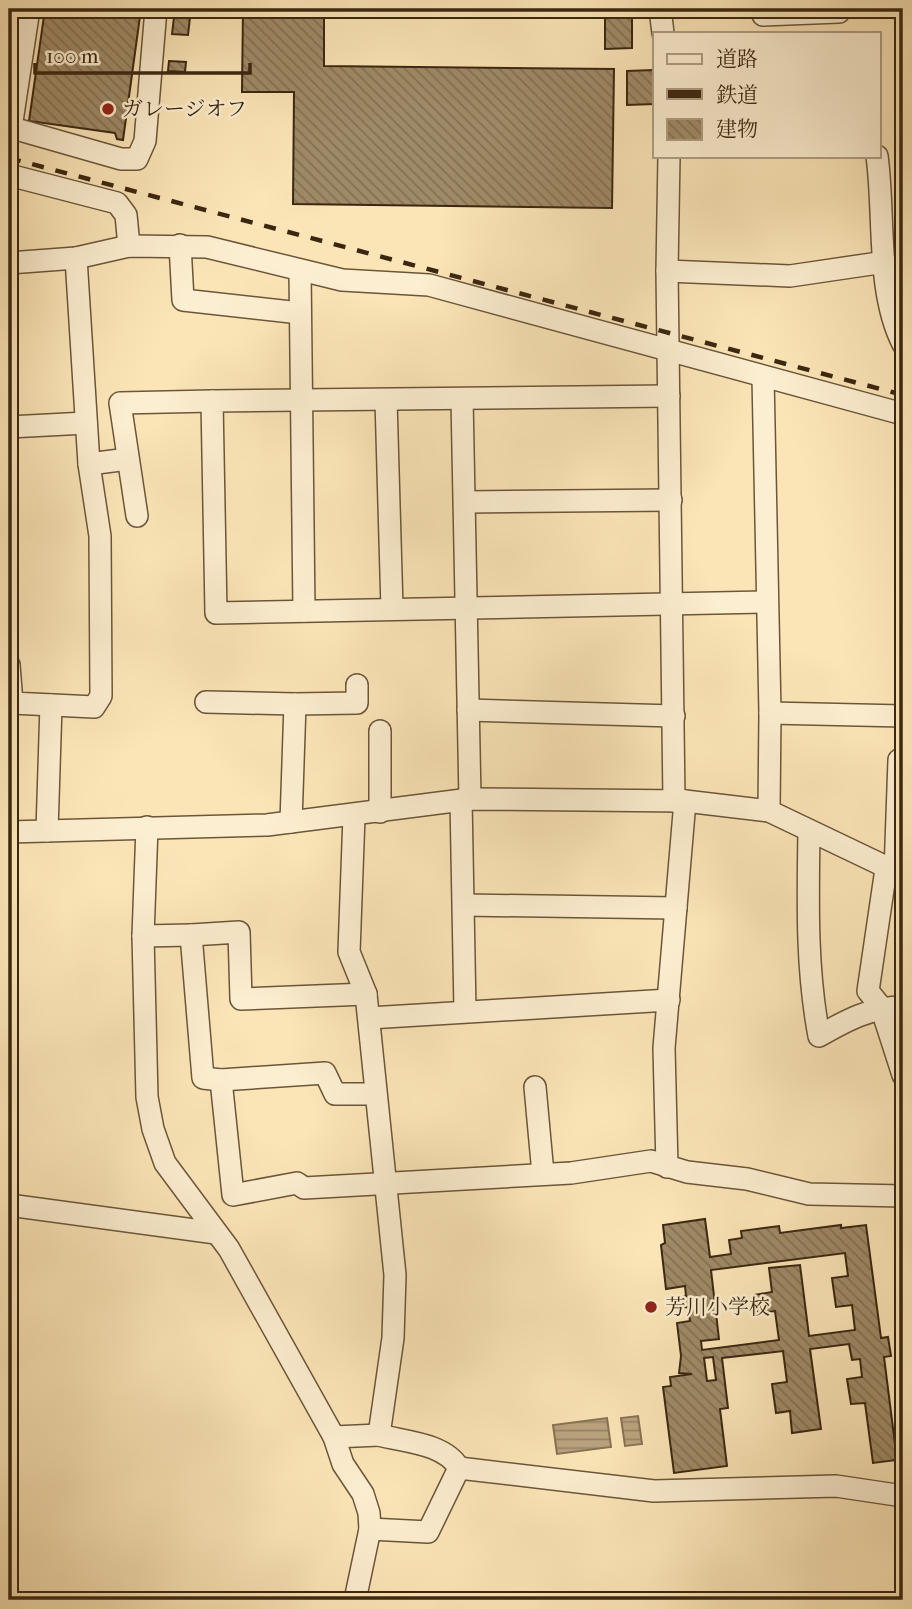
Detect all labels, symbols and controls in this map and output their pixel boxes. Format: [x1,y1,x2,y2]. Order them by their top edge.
scale bar [35,32,250,76]
legend [653,32,880,158]
text: 100 m [46,44,99,68]
text: 道路 [716,47,758,71]
text: 鉄道 [716,83,758,107]
place label: ガレージオフ [122,97,247,121]
marker: ガレージオフ [100,101,116,117]
text: 建物 [716,117,758,141]
place label: 芳川小学校 [665,1295,770,1319]
marker: 芳川小学校 [643,1299,659,1315]

